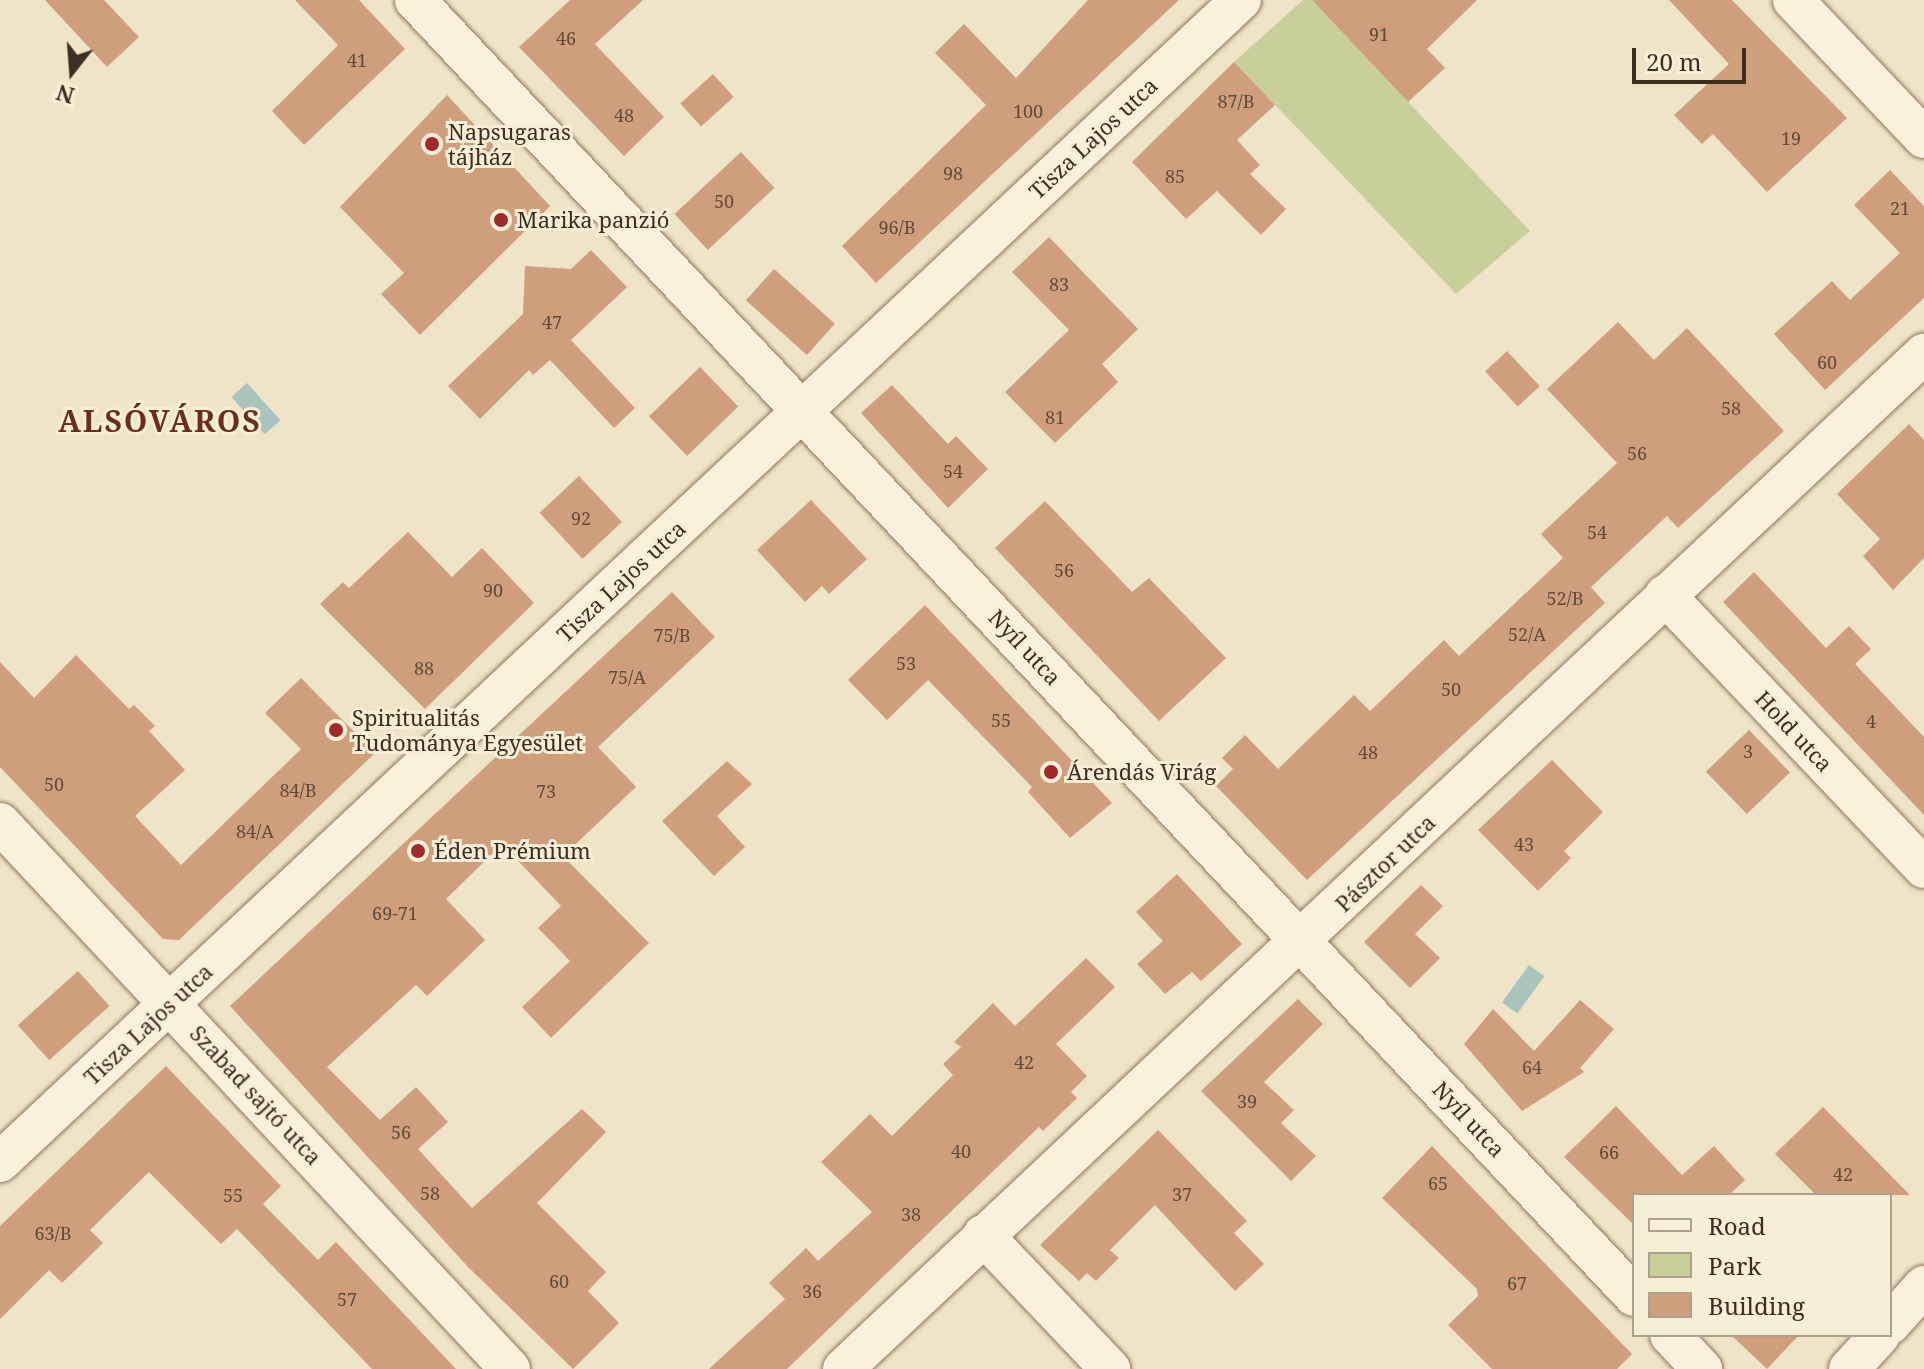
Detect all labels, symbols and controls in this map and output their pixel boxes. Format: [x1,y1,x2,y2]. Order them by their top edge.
house number: 91 [1369,23,1389,45]
house number: 46 [556,27,576,49]
north arrow [32,32,112,112]
scale bar [1636,32,1750,82]
text: 20 m [1646,45,1702,78]
house number: 41 [347,49,367,71]
street label: Tisza Lajos utca [1023,72,1163,204]
text: N [52,78,78,112]
house number: 87/B [1217,90,1255,112]
house number: 100 [1013,100,1043,122]
house number: 48 [614,104,634,126]
place label: Napsugaras tájház [448,118,571,170]
house number: 19 [1781,127,1801,149]
marker: Napsugaras tájház [423,135,441,153]
house number: 98 [943,162,963,184]
house number: 85 [1165,165,1185,187]
house number: 50 [714,190,734,212]
house number: 21 [1890,197,1910,219]
place label: Marika panzió [517,207,669,233]
marker: Marika panzió [492,211,510,229]
house number: 96/B [878,216,916,238]
house number: 83 [1049,273,1069,295]
house number: 47 [542,311,562,333]
house number: 60 [1817,351,1837,373]
house number: 58 [1721,397,1741,419]
district label: ALSÓVÁROS [58,403,262,439]
house number: 81 [1045,406,1065,428]
house number: 56 [1627,442,1647,464]
house number: 54 [943,460,963,482]
house number: 92 [571,507,591,529]
street label: Tisza Lajos utca [551,515,691,647]
house number: 54 [1587,521,1607,543]
house number: 56 [1054,559,1074,581]
house number: 90 [483,579,503,601]
house number: 52/B [1546,587,1584,609]
street label: Nyíl utca [983,604,1067,690]
house number: 52/A [1508,623,1546,645]
house number: 75/B [653,624,691,646]
house number: 53 [896,652,916,674]
house number: 88 [414,657,434,679]
house number: 75/A [608,666,646,688]
house number: 50 [1441,678,1461,700]
street label: Hold utca [1750,685,1838,777]
place label: Spiritualitás Tudománya Egyesület [352,704,583,756]
house number: 55 [991,709,1011,731]
house number: 4 [1866,710,1876,732]
marker: Spiritualitás Tudománya Egyesület [327,721,345,739]
house number: 3 [1743,740,1753,762]
house number: 48 [1358,741,1378,763]
place label: Árendás Virág [1067,759,1216,785]
marker: Árendás Virág [1042,763,1060,781]
house number: 50 [44,773,64,795]
house number: 84/B [279,779,317,801]
house number: 73 [536,780,556,802]
street label: Pásztor utca [1330,809,1440,917]
house number: 84/A [236,820,274,842]
house number: 43 [1514,833,1534,855]
place label: Éden Prémium [434,838,591,864]
marker: Éden Prémium [409,842,427,860]
house number: 69-71 [372,902,418,924]
street label: Tisza Lajos utca [78,958,218,1090]
street label: Szabad sajtó utca [185,1020,327,1170]
house number: 42 [1014,1051,1034,1073]
house number: 64 [1522,1056,1542,1078]
street label: Nyíl utca [1427,1076,1511,1162]
house number: 39 [1237,1090,1257,1112]
house number: 56 [391,1121,411,1143]
house number: 40 [951,1140,971,1162]
house number: 66 [1599,1141,1619,1163]
house number: 42 [1833,1163,1853,1185]
house number: 65 [1428,1172,1448,1194]
house number: 58 [420,1182,440,1204]
house number: 37 [1172,1183,1192,1205]
house number: 55 [223,1184,243,1206]
legend [1632,1193,1892,1337]
house number: 38 [901,1203,921,1225]
text: Road [1708,1209,1766,1242]
house number: 63/B [34,1222,72,1244]
text: Park [1708,1249,1761,1282]
house number: 60 [549,1270,569,1292]
house number: 67 [1507,1272,1527,1294]
house number: 36 [802,1280,822,1302]
house number: 57 [337,1288,357,1310]
text: Building [1708,1289,1805,1322]

